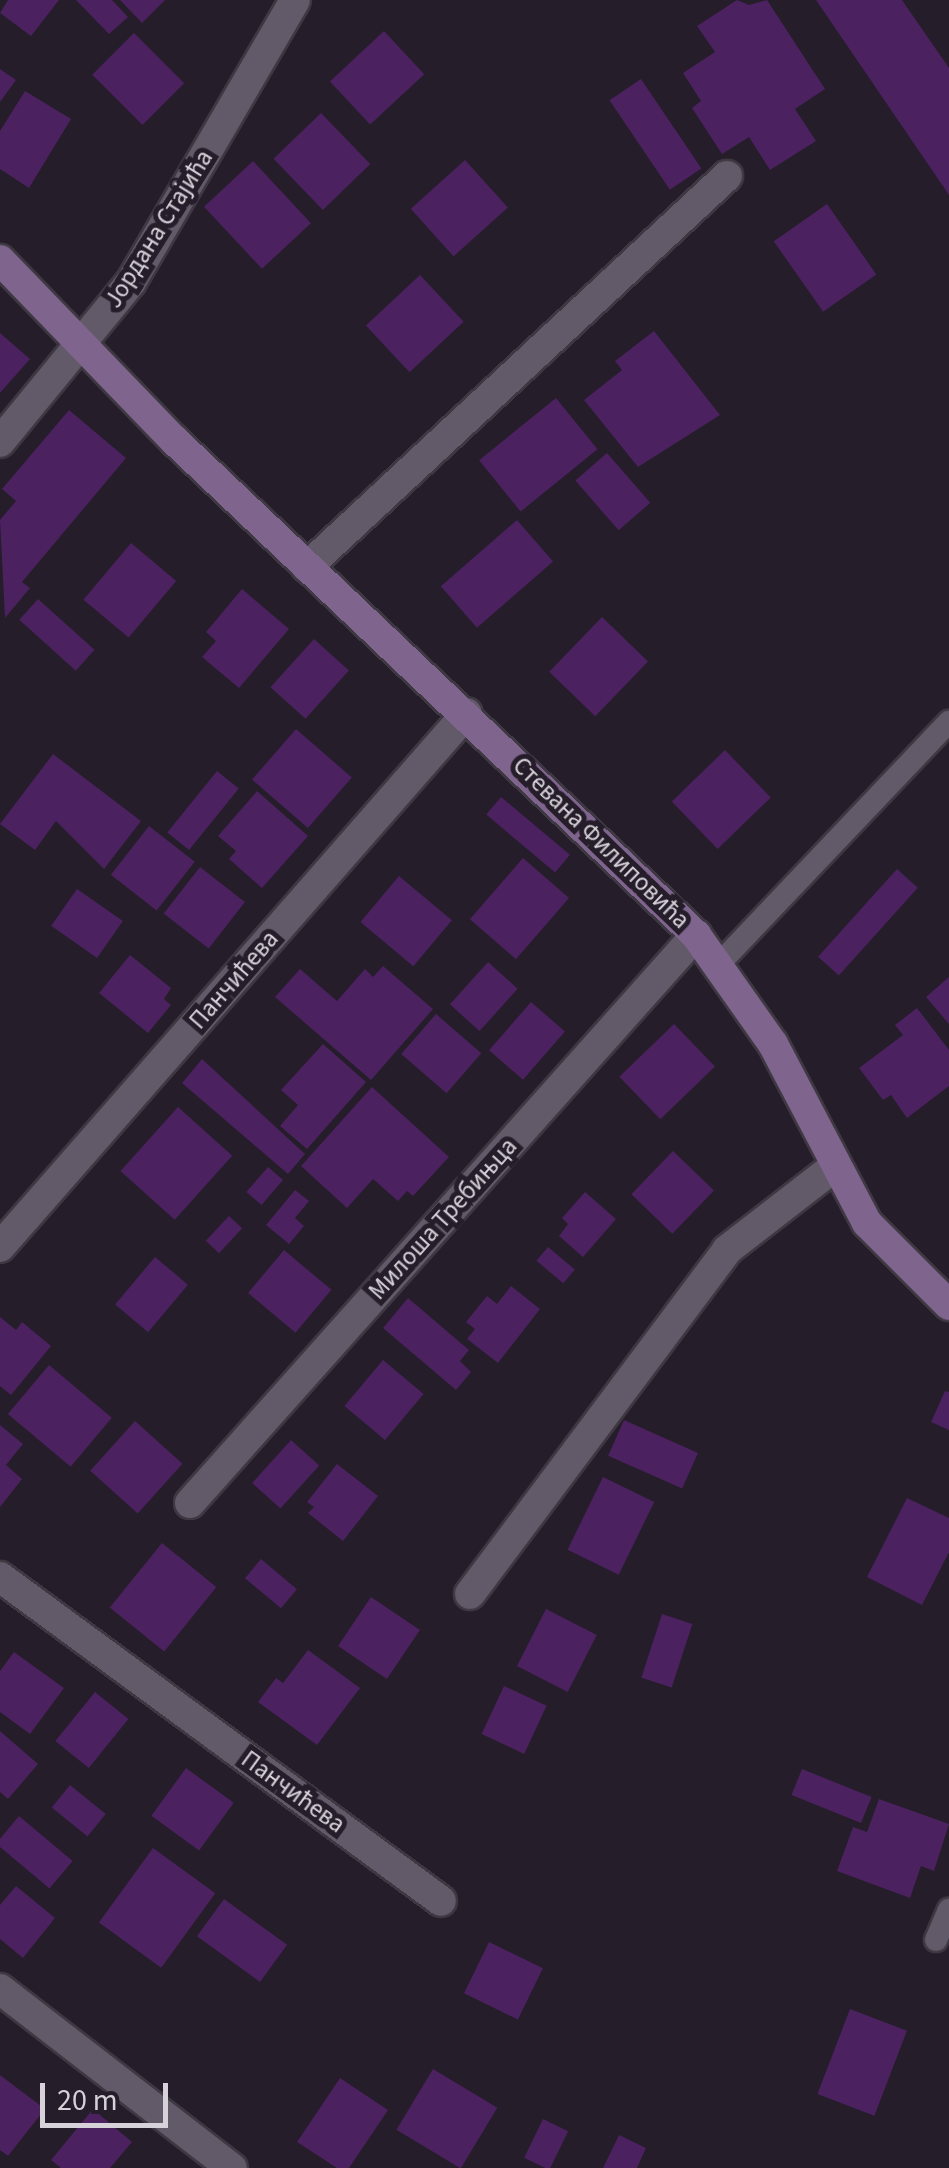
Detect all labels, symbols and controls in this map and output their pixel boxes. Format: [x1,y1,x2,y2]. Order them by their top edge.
street label: Јордана Стајића [98,144,220,314]
street label: Стевана Филиповића [506,751,696,935]
street label: Панчићева [183,925,285,1035]
street label: Милоша Требињца [363,1132,523,1306]
street label: Панчићева [235,1744,351,1840]
scale bar [45,2063,172,2125]
text: 20 m [57,2079,118,2122]

